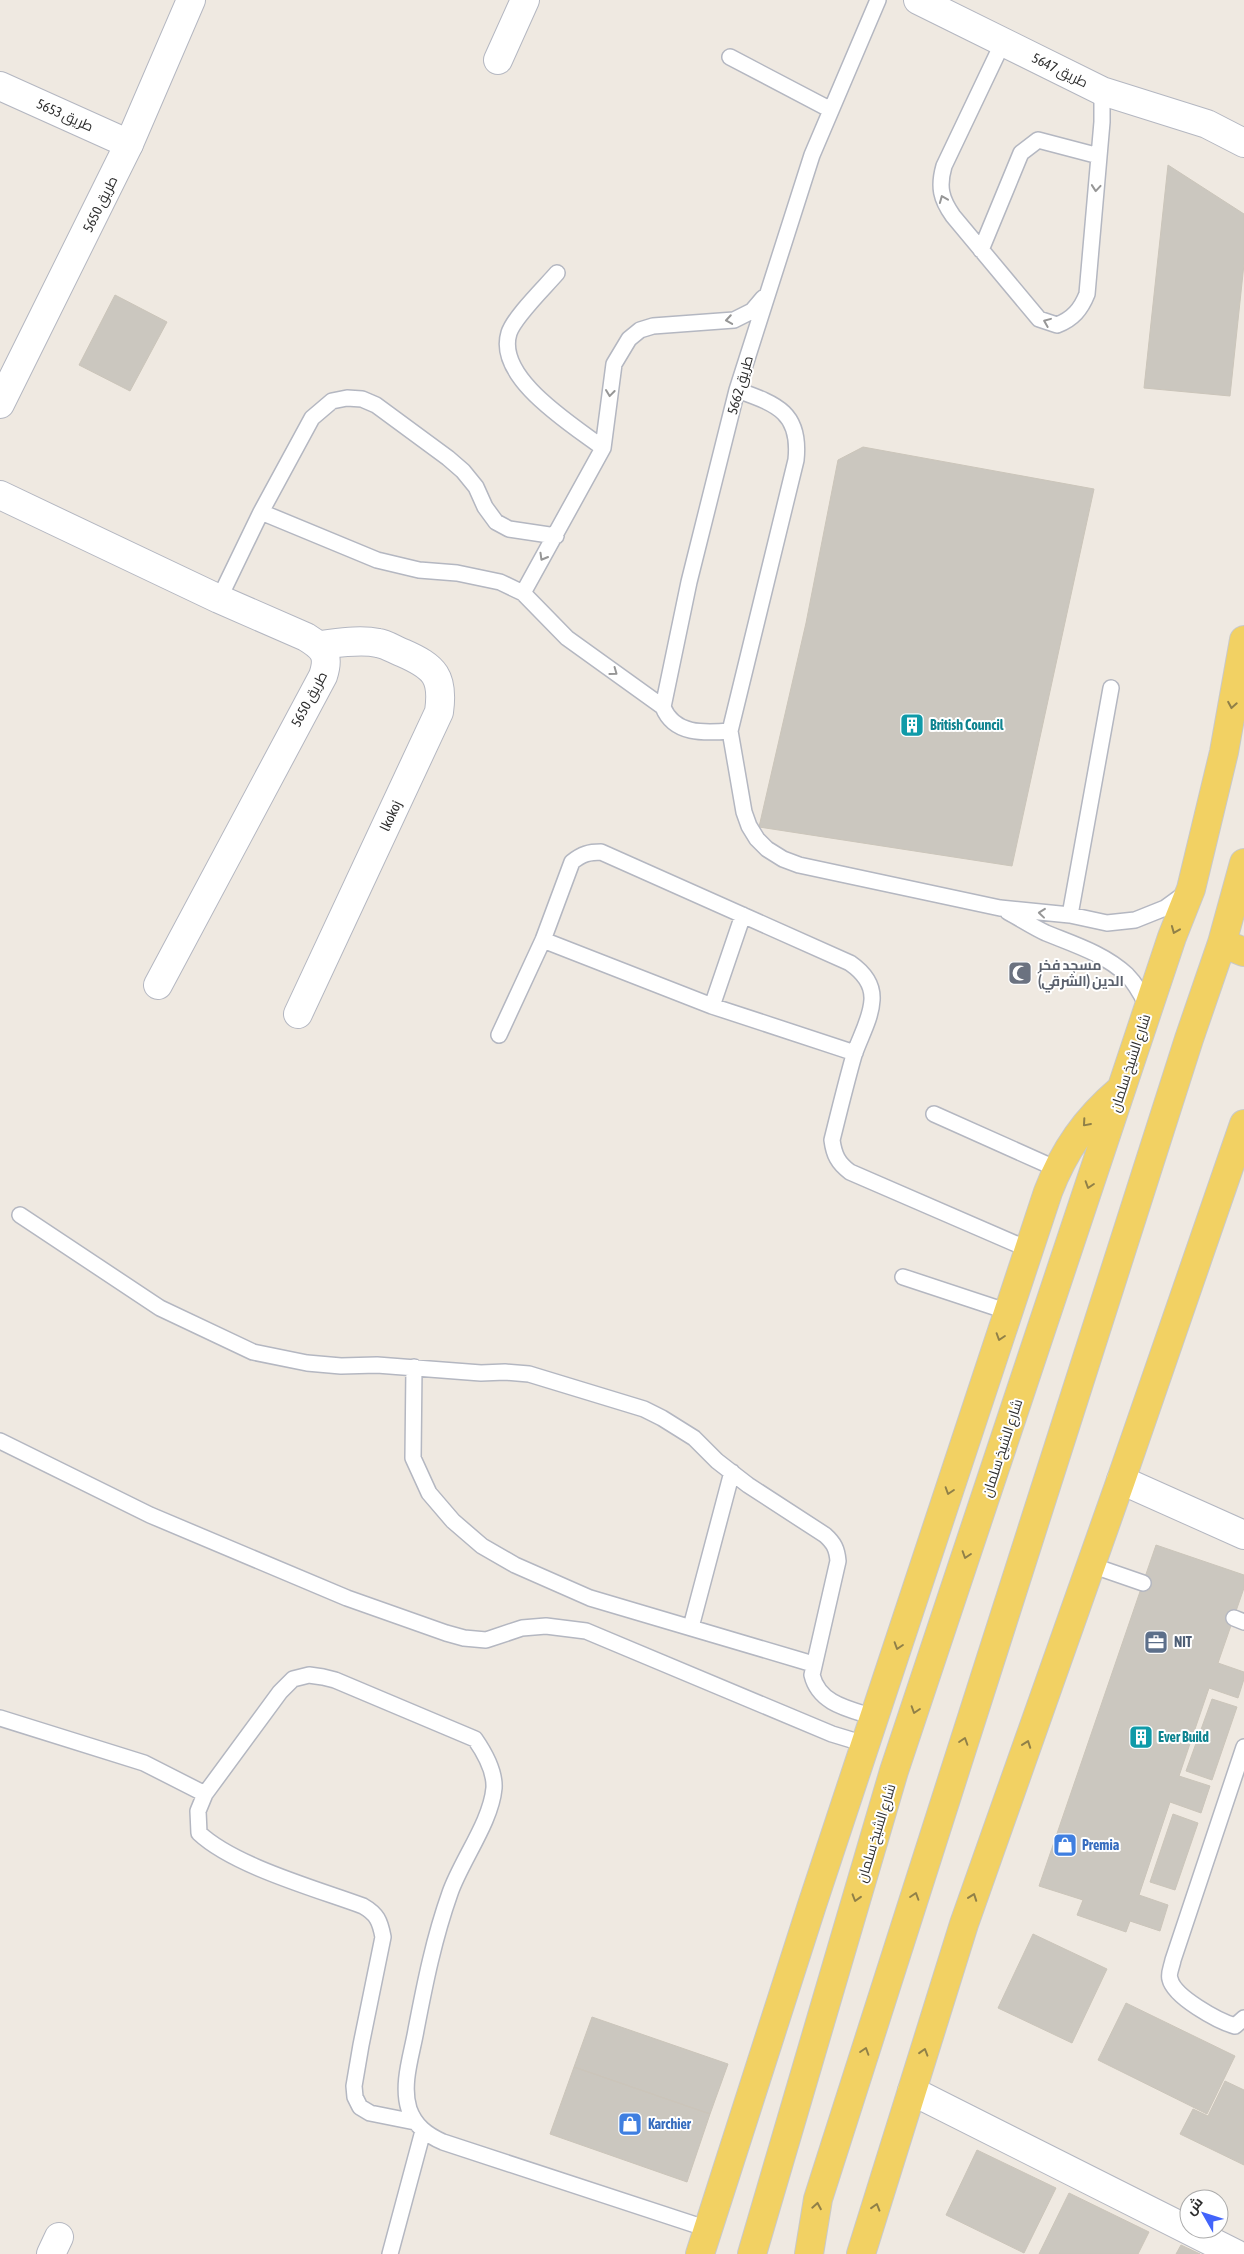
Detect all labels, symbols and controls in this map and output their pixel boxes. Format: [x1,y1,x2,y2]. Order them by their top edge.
street label: طريق 5647 [1029,50,1091,91]
street label: طريق 5653 [34,95,96,135]
street label: طريق 5650 [80,173,121,235]
one-way arrow [1091,184,1102,192]
one-way arrow [939,195,949,203]
one-way arrow [724,314,732,325]
one-way arrow [1043,317,1052,328]
street label: طريق 5662 [724,354,757,416]
one-way arrow [605,390,616,398]
one-way arrow [540,552,550,561]
one-way arrow [608,666,618,675]
street label: طريق 5650 [288,669,331,730]
one-way arrow [1228,701,1238,710]
building icon: British Council [899,712,925,738]
place label: British Council [930,717,1004,733]
street label: lkokoj [377,798,405,833]
one-way arrow [1037,908,1045,919]
one-way arrow [1170,925,1181,934]
place label: مسجد فخر الدين (الشرقي) [1037,957,1124,993]
mosque icon: مسجد فخر الدين (الشرقي) [1007,960,1033,986]
street label: شارع الشيخ سلمان [1107,1012,1154,1114]
one-way arrow [1083,1117,1092,1126]
one-way arrow [1085,1181,1095,1189]
one-way arrow [996,1333,1006,1341]
street label: شارع الشيخ سلمان [979,1397,1026,1499]
one-way arrow [945,1487,955,1495]
one-way arrow [962,1551,972,1559]
office icon: NIT [1143,1629,1169,1655]
place label: NIT [1174,1634,1193,1650]
one-way arrow [894,1641,904,1649]
one-way arrow [911,1705,921,1713]
building icon: Ever Build [1128,1724,1154,1750]
place label: Ever Build [1158,1729,1209,1745]
one-way arrow [958,1738,968,1746]
one-way arrow [1021,1740,1031,1749]
street label: شارع الشيخ سلمان [853,1782,900,1885]
shop icon: Premia [1052,1832,1078,1858]
place label: Premia [1082,1837,1120,1853]
one-way arrow [909,1892,919,1901]
one-way arrow [852,1894,862,1902]
one-way arrow [967,1894,977,1902]
one-way arrow [859,2047,869,2056]
one-way arrow [918,2049,928,2057]
shop icon: Karchier [617,2111,643,2137]
place label: Karchier [648,2116,692,2132]
north arrow [1179,2189,1229,2239]
text: ش [1182,2194,1207,2218]
one-way arrow [811,2202,821,2210]
one-way arrow [870,2204,880,2212]

